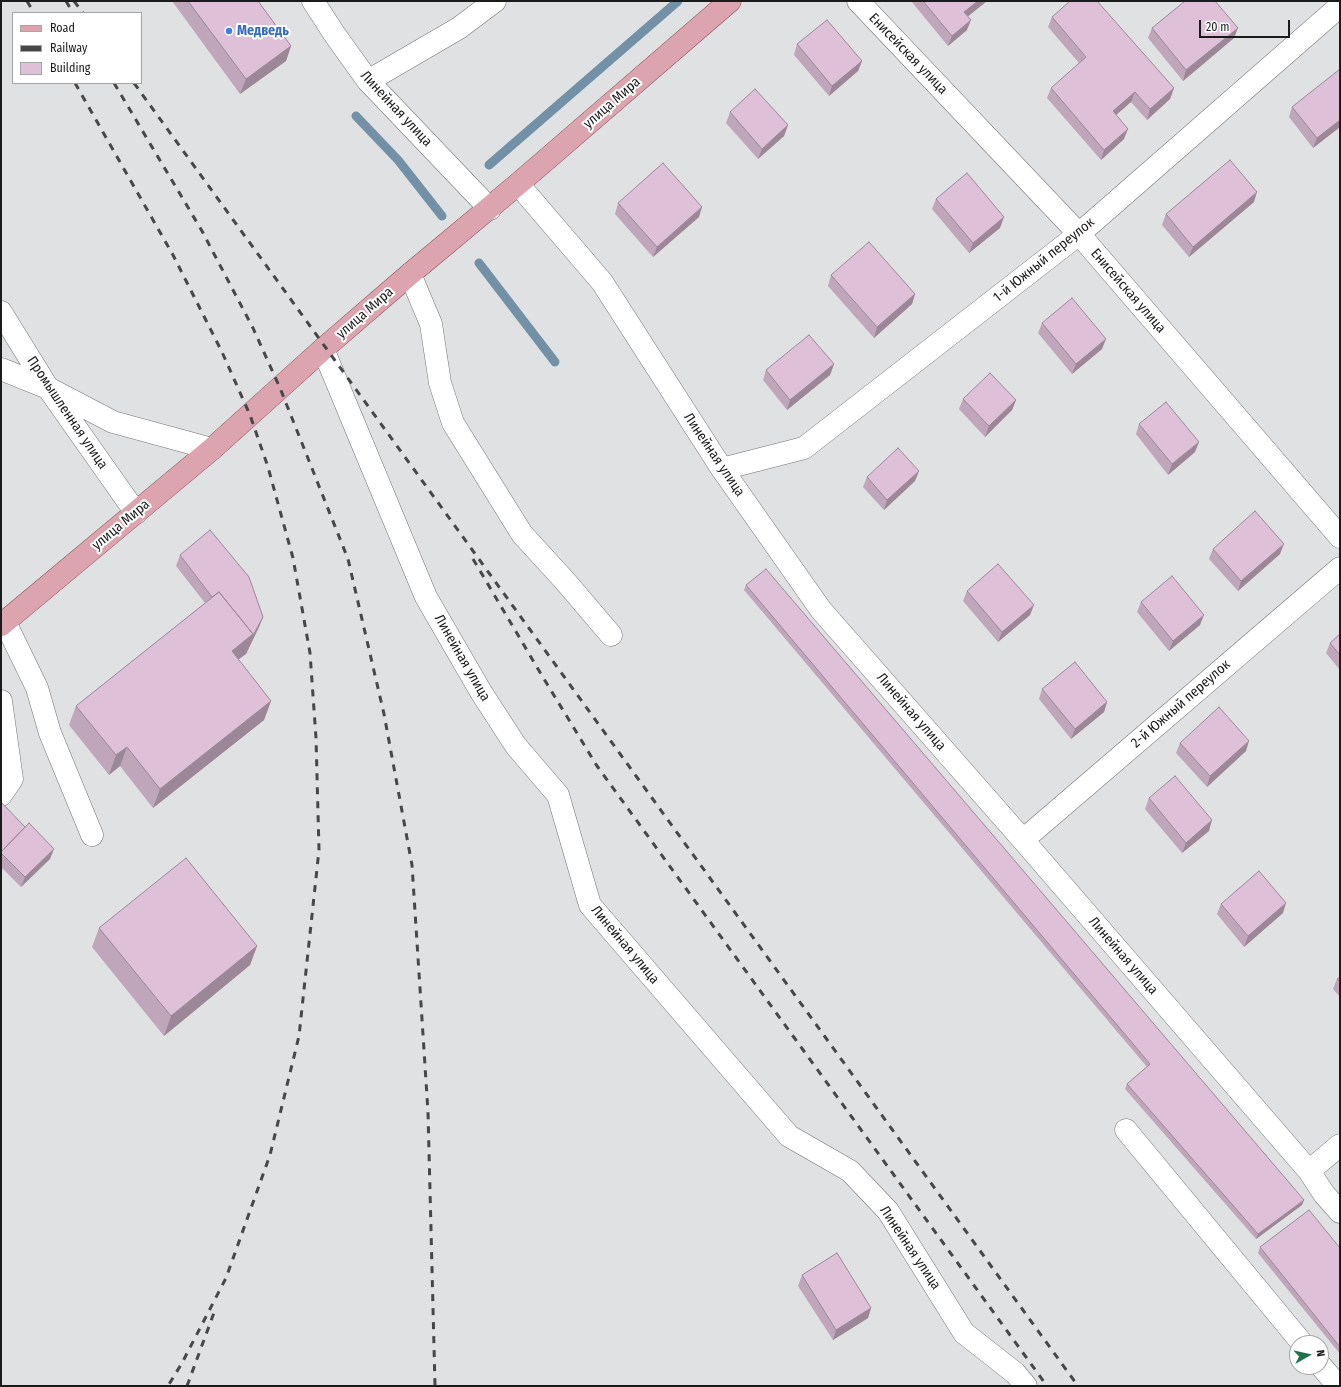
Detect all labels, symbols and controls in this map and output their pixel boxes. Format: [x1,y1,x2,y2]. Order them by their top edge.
street label: Енисейская улица [865,10,951,98]
legend [12,12,142,84]
scale bar [1201,12,1292,38]
text: 20 m [1206,20,1230,34]
text: Road [50,21,75,35]
place label: Медведь [237,23,289,39]
marker: Медведь [224,26,234,36]
text: Railway [50,41,87,55]
text: Building [50,61,90,75]
street label: Линейная улица [357,68,435,150]
street label: улица Мира [580,74,644,132]
street label: 1-й Южный переулок [990,214,1098,306]
street label: Енисейская улица [1087,245,1169,337]
street label: улица Мира [333,284,397,342]
street label: Промышленная улица [23,353,111,473]
street label: Линейная улица [680,410,748,500]
street label: улица Мира [89,496,153,554]
street label: Линейная улица [430,612,494,704]
street label: 2-й Южный переулок [1128,656,1234,752]
street label: Линейная улица [873,670,949,754]
street label: Линейная улица [587,902,663,988]
street label: Линейная улица [1085,914,1161,998]
street label: Линейная улица [876,1203,944,1293]
north arrow [1289,1335,1329,1375]
text: N [1313,1349,1327,1358]

